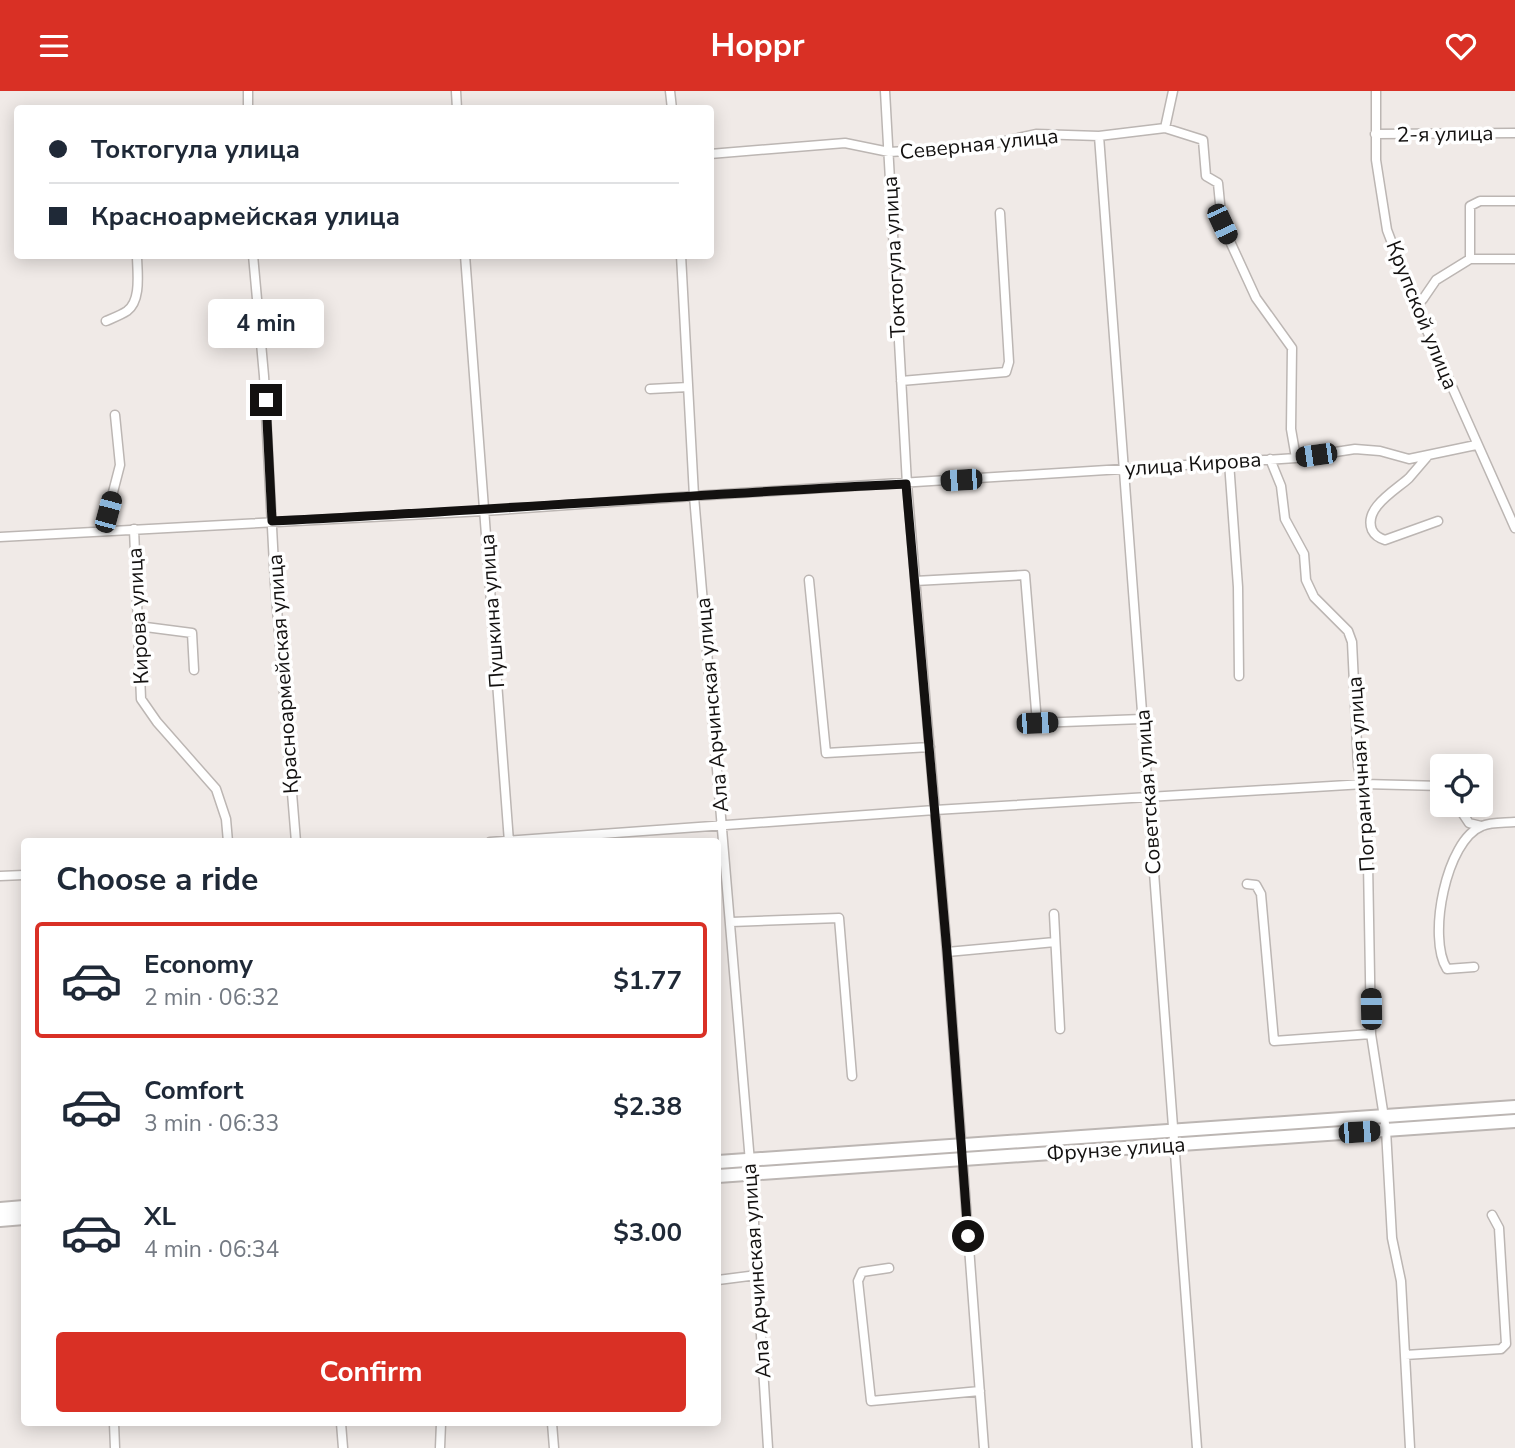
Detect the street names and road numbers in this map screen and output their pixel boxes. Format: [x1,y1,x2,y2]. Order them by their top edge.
street label: 2-я улица [1396,119,1494,149]
street label: Северная улица [898,122,1060,166]
street label: Токтогула улица [876,175,912,339]
street label: Крупской улица [1379,236,1465,394]
street label: улица Кирова [1124,445,1262,483]
street label: Пушкина улица [473,533,511,689]
street label: Кирова улица [120,547,156,685]
street label: Красноармейская улица [261,553,305,795]
street label: Ала Арчинская улица [689,596,735,814]
street label: Пограничная улица [1340,675,1382,873]
street label: Советская улица [1128,708,1168,876]
street label: Фрунзе улица [1046,1130,1186,1168]
street label: Ала Арчинская улица [735,1162,777,1380]

